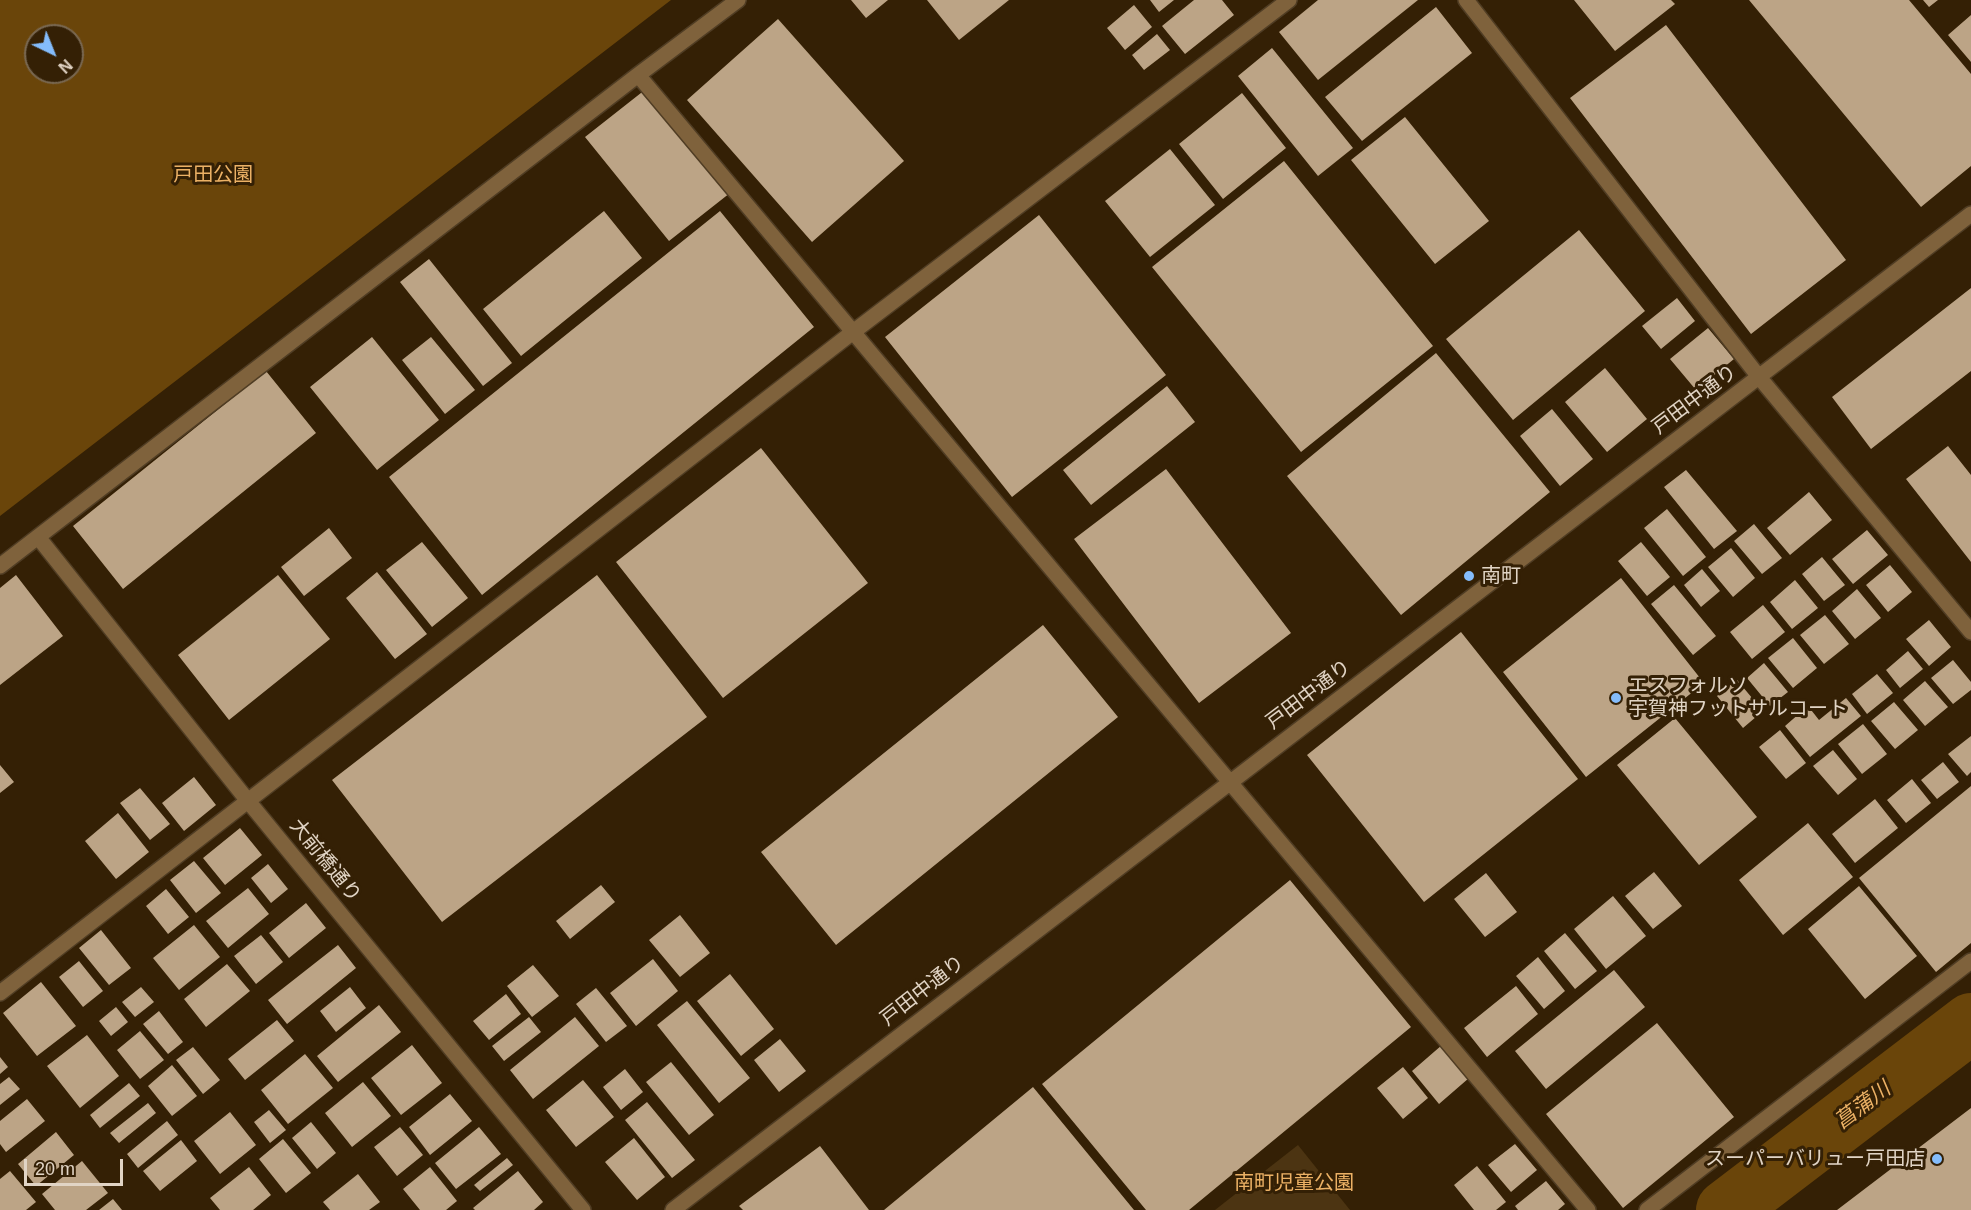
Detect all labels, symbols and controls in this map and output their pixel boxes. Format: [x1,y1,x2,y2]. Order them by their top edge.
north arrow [24,24,84,84]
text: N [55,56,75,76]
park label: 戸田公園 [173,163,253,187]
street label: 戸田中通り [1648,360,1742,440]
place label: 南町 [1481,564,1521,588]
marker: 南町 [1462,569,1476,583]
street label: 戸田中通り [1262,655,1356,735]
place label: エスフォルソ 宇賀神フットサルコート [1628,674,1848,721]
marker: エスフォルソ 宇賀神フットサルコート [1609,691,1623,705]
street label: 大前橋通り [284,815,366,907]
street label: 戸田中通り [876,951,970,1031]
water label: 菖蒲川 [1830,1077,1896,1135]
scale bar [27,1147,126,1185]
place label: スーパーバリュー戸田店 [1705,1147,1925,1171]
marker: スーパーバリュー戸田店 [1930,1152,1944,1166]
text: 20 m [35,1159,75,1179]
park label: 南町児童公園 [1234,1171,1354,1195]

